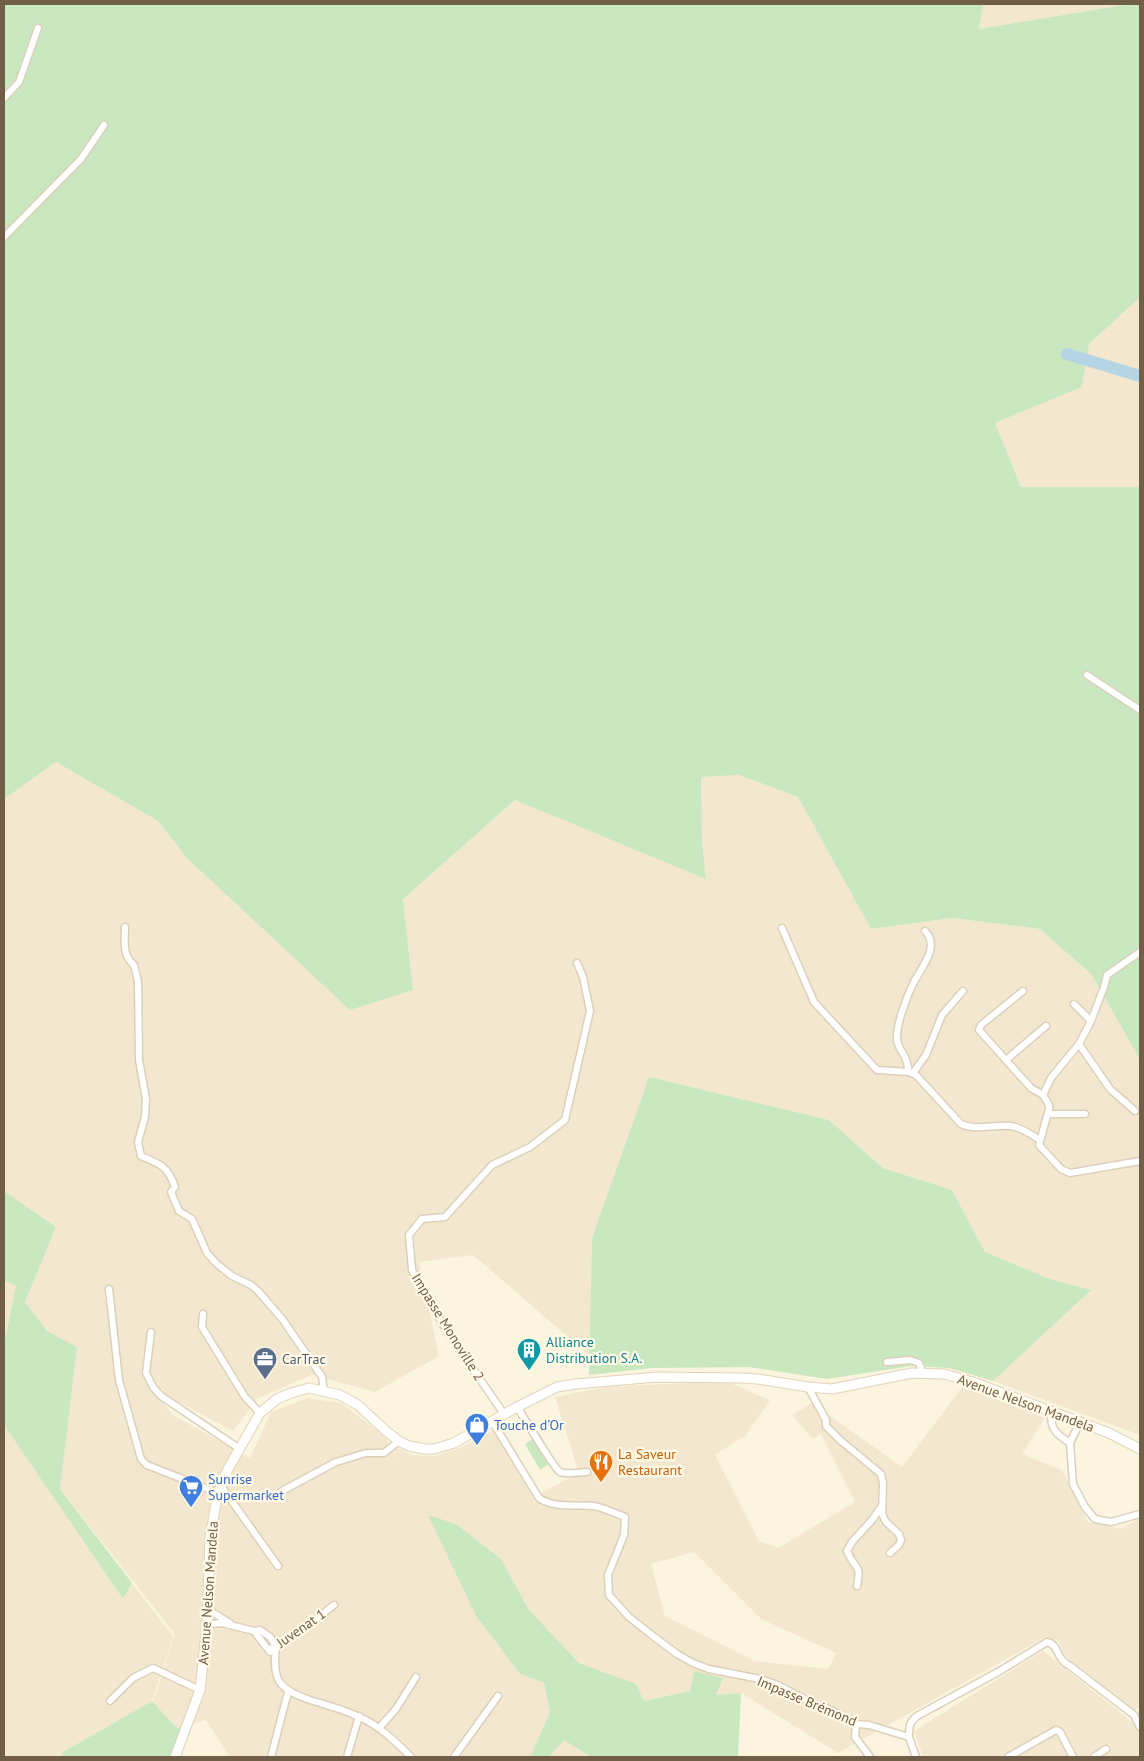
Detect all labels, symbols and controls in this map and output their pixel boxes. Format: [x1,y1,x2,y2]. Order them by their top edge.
street label: Impasse Monoville 2 [408,1270,488,1384]
place label: Alliance Distribution S.A. [546,1333,643,1367]
building icon: Alliance Distribution S.A. [516,1337,542,1371]
office icon: CarTrac [252,1346,278,1380]
place label: CarTrac [282,1350,326,1368]
street label: Avenue Nelson Mandela [955,1370,1097,1436]
shop icon: Touche d’Or [464,1412,490,1446]
place label: Touche d’Or [494,1416,564,1434]
place label: La Saveur Restaurant [618,1445,682,1479]
restaurant icon: La Saveur Restaurant [588,1449,614,1483]
place label: Sunrise Supermarket [208,1470,284,1504]
supermarket icon: Sunrise Supermarket [178,1474,204,1508]
street label: Avenue Nelson Mandela [194,1520,222,1666]
street label: Juvenat 1 [272,1605,329,1652]
street label: Impasse Brémond [754,1672,860,1730]

